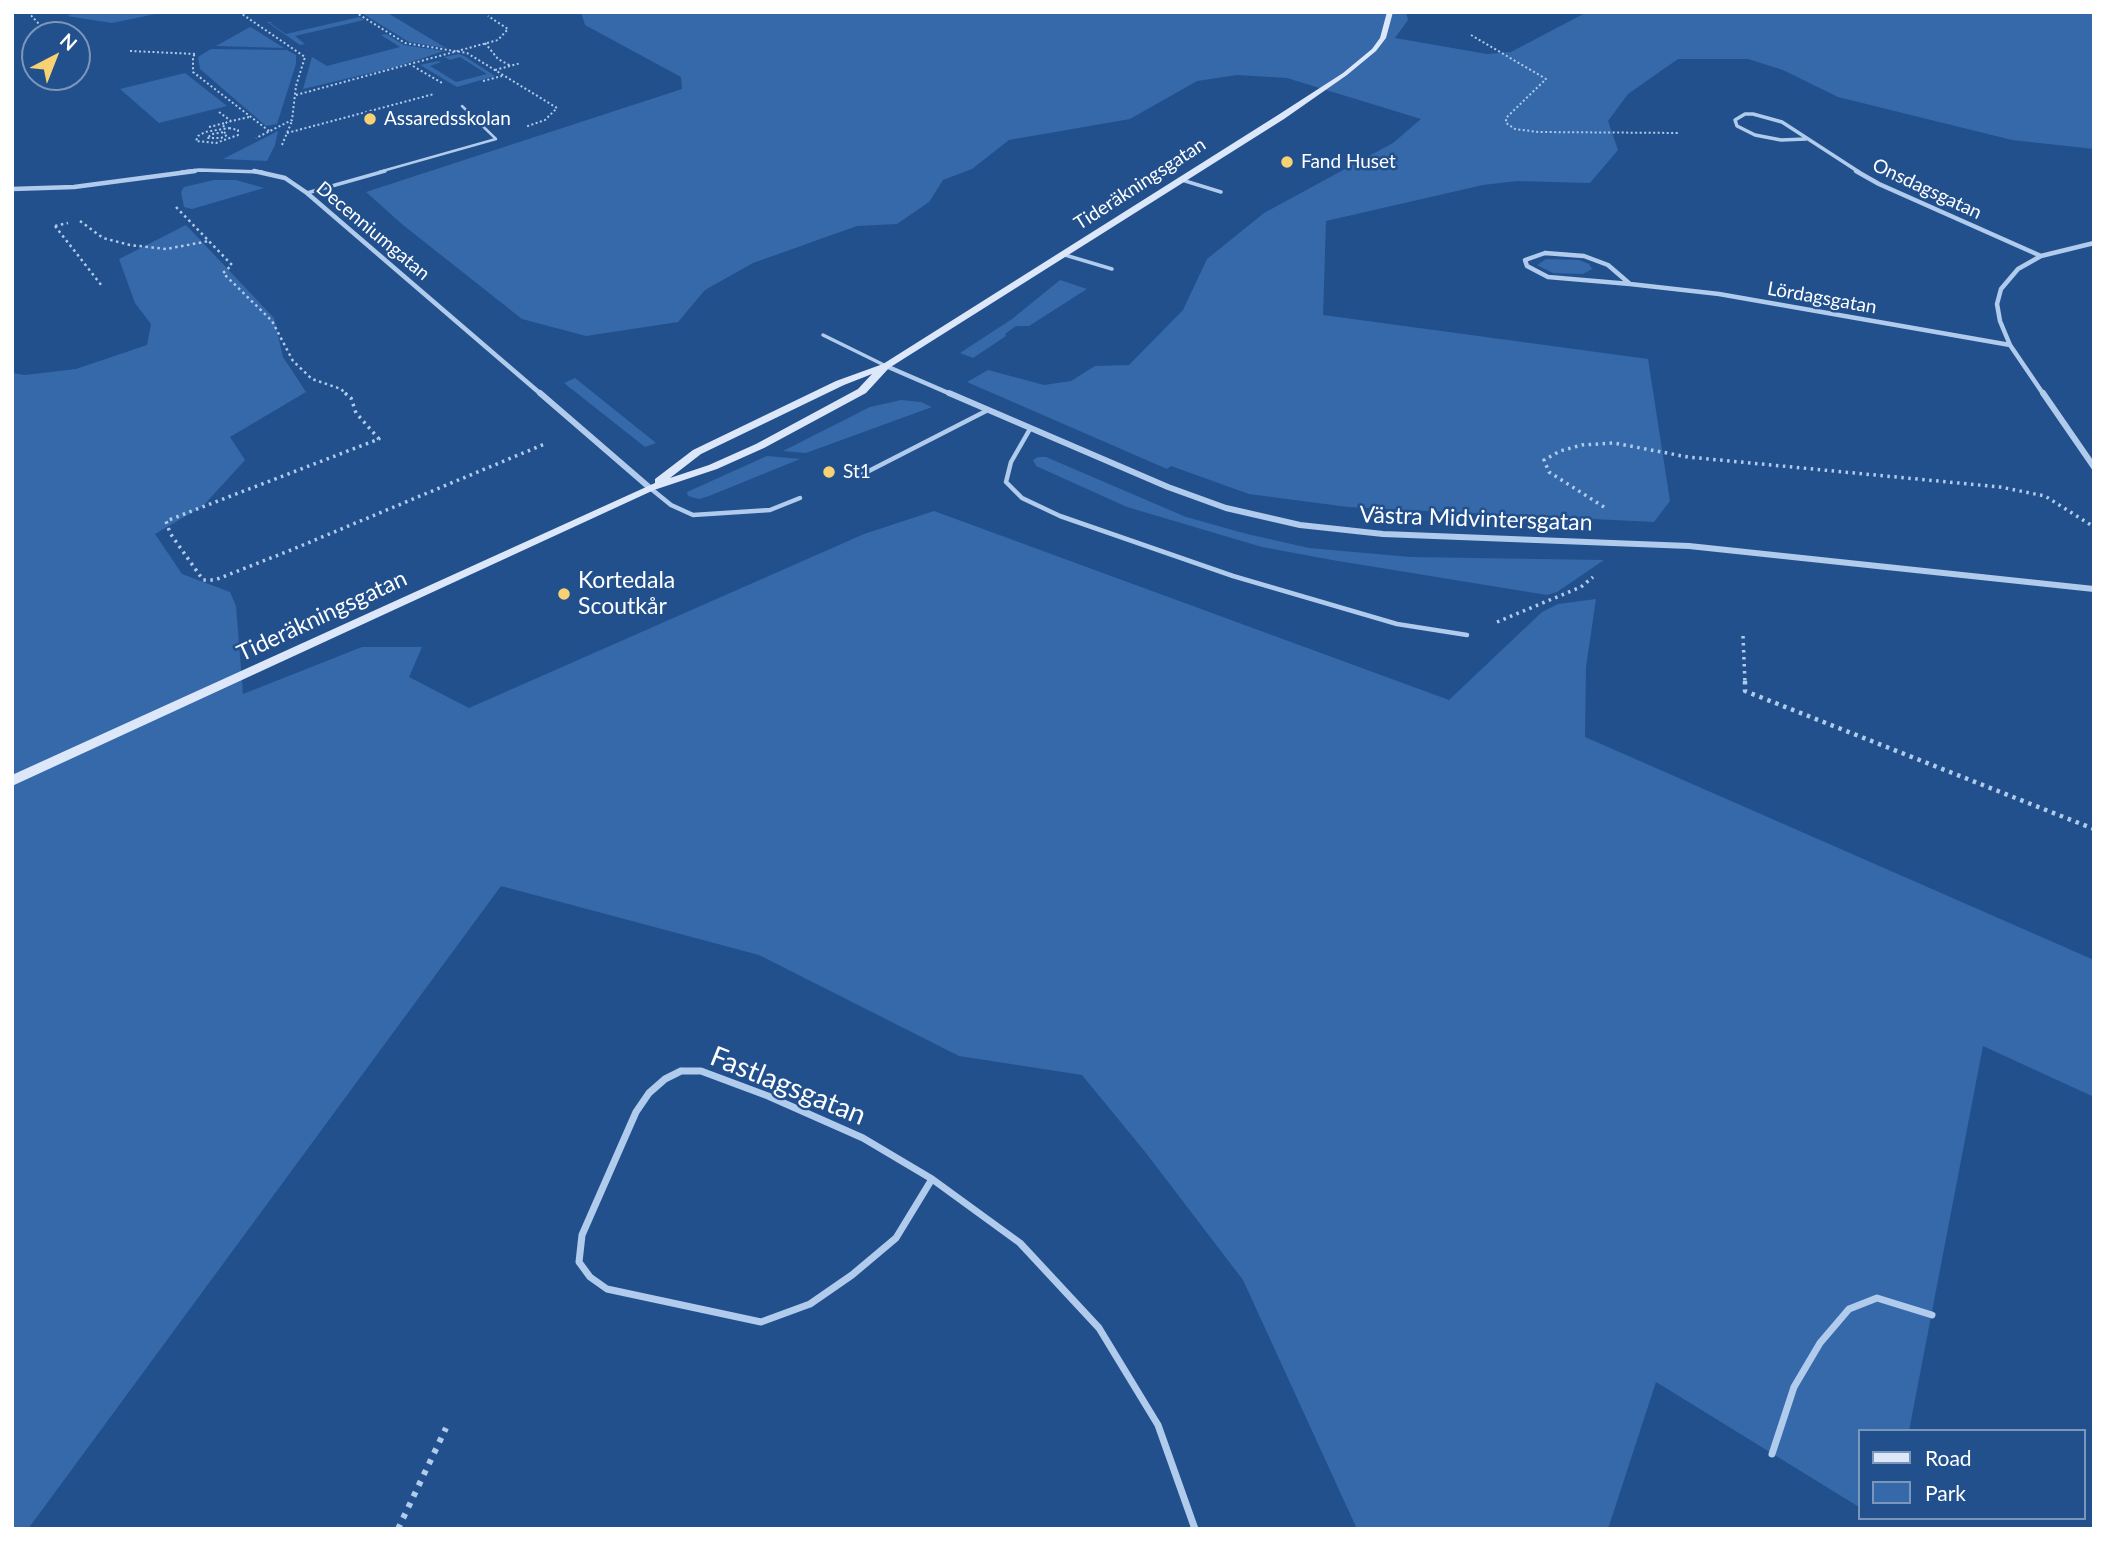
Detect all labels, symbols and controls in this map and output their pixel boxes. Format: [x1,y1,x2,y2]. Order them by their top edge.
north arrow [21,21,91,91]
text: N [56,28,82,55]
place label: Assaredsskolan [384,108,511,130]
marker: Assaredsskolan [362,111,378,127]
street label: Tideräkningsgatan [1070,133,1210,235]
place label: Fand Huset [1301,151,1396,173]
marker: Fand Huset [1279,154,1295,170]
street label: Onsdagsgatan [1869,154,1985,224]
street label: Decenniumgatan [312,177,434,285]
street label: Lördagsgatan [1766,277,1878,319]
place label: St1 [843,461,871,483]
marker: St1 [821,464,837,480]
street label: Västra Midvintersgatan [1359,501,1593,537]
street label: Tideräkningsgatan [233,565,411,667]
place label: Kortedala Scoutkår [578,567,675,621]
marker: Kortedala Scoutkår [556,586,572,602]
street label: Fastlagsgatan [705,1040,871,1132]
legend [1857,1429,2085,1520]
text: Road [1925,1445,1972,1470]
text: Park [1925,1480,1966,1505]

